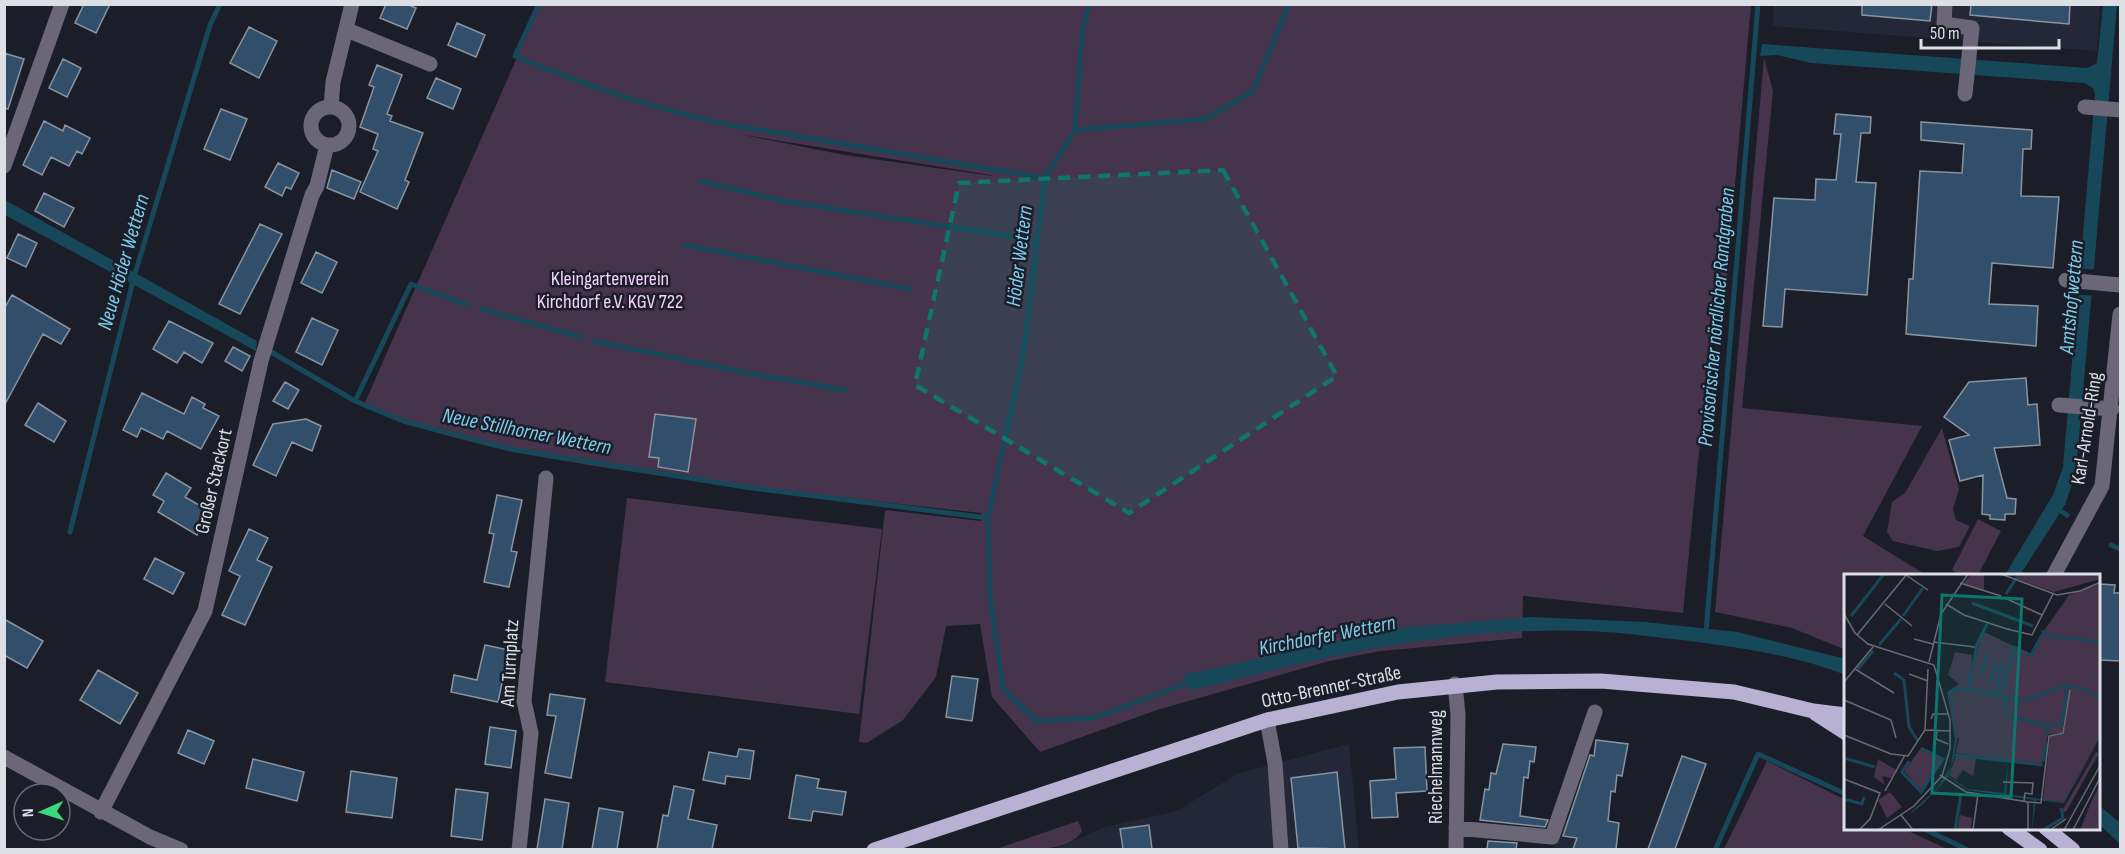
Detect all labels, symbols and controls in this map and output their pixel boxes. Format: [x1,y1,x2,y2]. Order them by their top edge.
scale bar [1921,12,2059,50]
text: 50 m [1930,23,1960,44]
water label: Provisorischer nördlicher Randgraben [1693,187,1740,447]
water label: Neue Höder Wettern [92,191,155,333]
water label: Höder Wettern [1001,204,1038,308]
water label: Amtshofwettern [2054,239,2089,356]
park label: Kleingartenverein Kirchdorf e.V. KGV 722 [537,267,683,314]
street label: Karl-Arnold-Ring [2066,370,2108,486]
water label: Neue Stillhorner Wettern [440,403,614,460]
street label: Großer Stackort [190,426,238,536]
inset map [1844,574,2101,830]
water label: Kirchdorfer Wettern [1257,610,1398,661]
street label: Am Turnplatz [496,619,524,708]
street label: Otto-Brenner-Straße [1259,660,1403,713]
street label: Riechelmannweg [1424,710,1448,824]
north arrow [12,782,72,842]
text: N [19,808,38,817]

